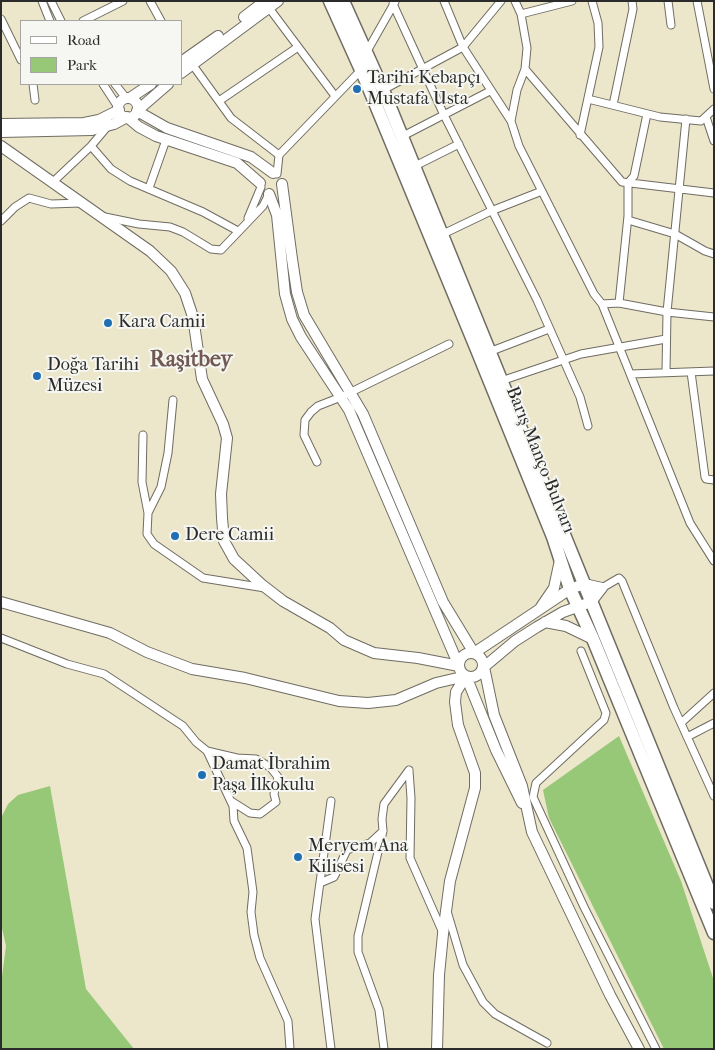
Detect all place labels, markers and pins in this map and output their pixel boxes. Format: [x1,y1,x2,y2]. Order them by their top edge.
place label: Tarihi Kebapçı Mustafa Usta [367,68,481,110]
marker: Tarihi Kebapçı Mustafa Usta [351,83,363,95]
place label: Kara Camii [118,312,205,334]
marker: Kara Camii [102,317,114,329]
place label: Doğa Tarihi Müzesi [47,355,139,398]
marker: Doğa Tarihi Müzesi [31,370,43,382]
place label: Dere Camii [185,525,274,547]
marker: Dere Camii [169,530,181,542]
place label: Damat İbrahim Paşa İlkokulu [212,754,330,796]
marker: Damat İbrahim Paşa İlkokulu [196,769,208,781]
place label: Meryem Ana Kilisesi [308,836,408,879]
marker: Meryem Ana Kilisesi [292,851,304,863]

